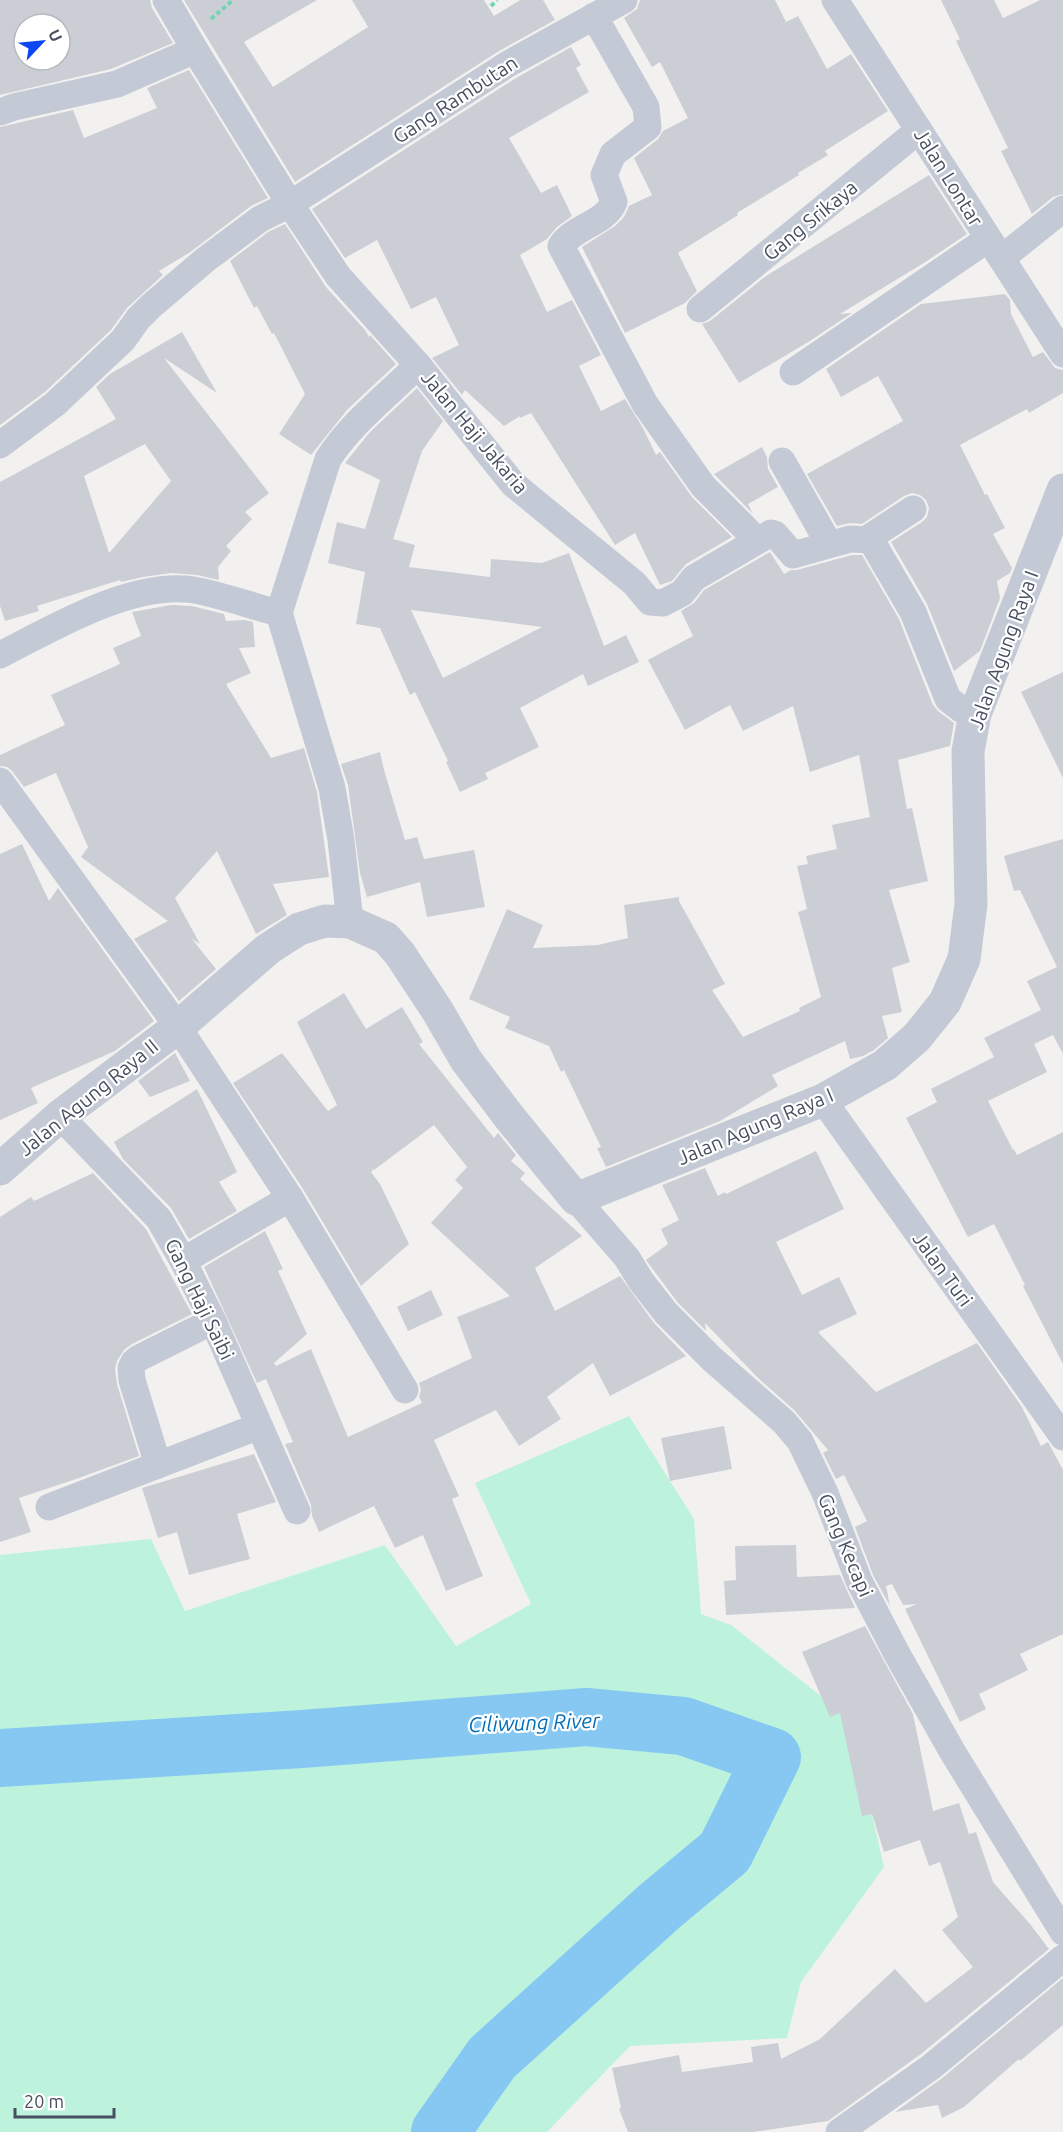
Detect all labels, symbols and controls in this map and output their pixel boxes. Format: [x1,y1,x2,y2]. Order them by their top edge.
north arrow [12,12,72,72]
text: U [45,26,66,44]
street label: Gang Rambutan [389,50,521,148]
street label: Jalan Lontar [910,124,988,230]
street label: Gang Srikaya [758,175,862,265]
street label: Jalan Haji Jakaria [417,366,533,498]
street label: Jalan Agung Raya I [964,567,1042,733]
street label: Jalan Agung Raya II [14,1034,162,1160]
street label: Jalan Agung Raya I [673,1083,837,1169]
street label: Jalan Turi [908,1227,978,1311]
street label: Gang Haji Saibi [161,1235,239,1363]
street label: Gang Kecapi [814,1490,878,1600]
water label: Ciliwung River [468,1708,601,1736]
scale bar [15,2081,114,2119]
text: 20 m [24,2091,64,2111]

